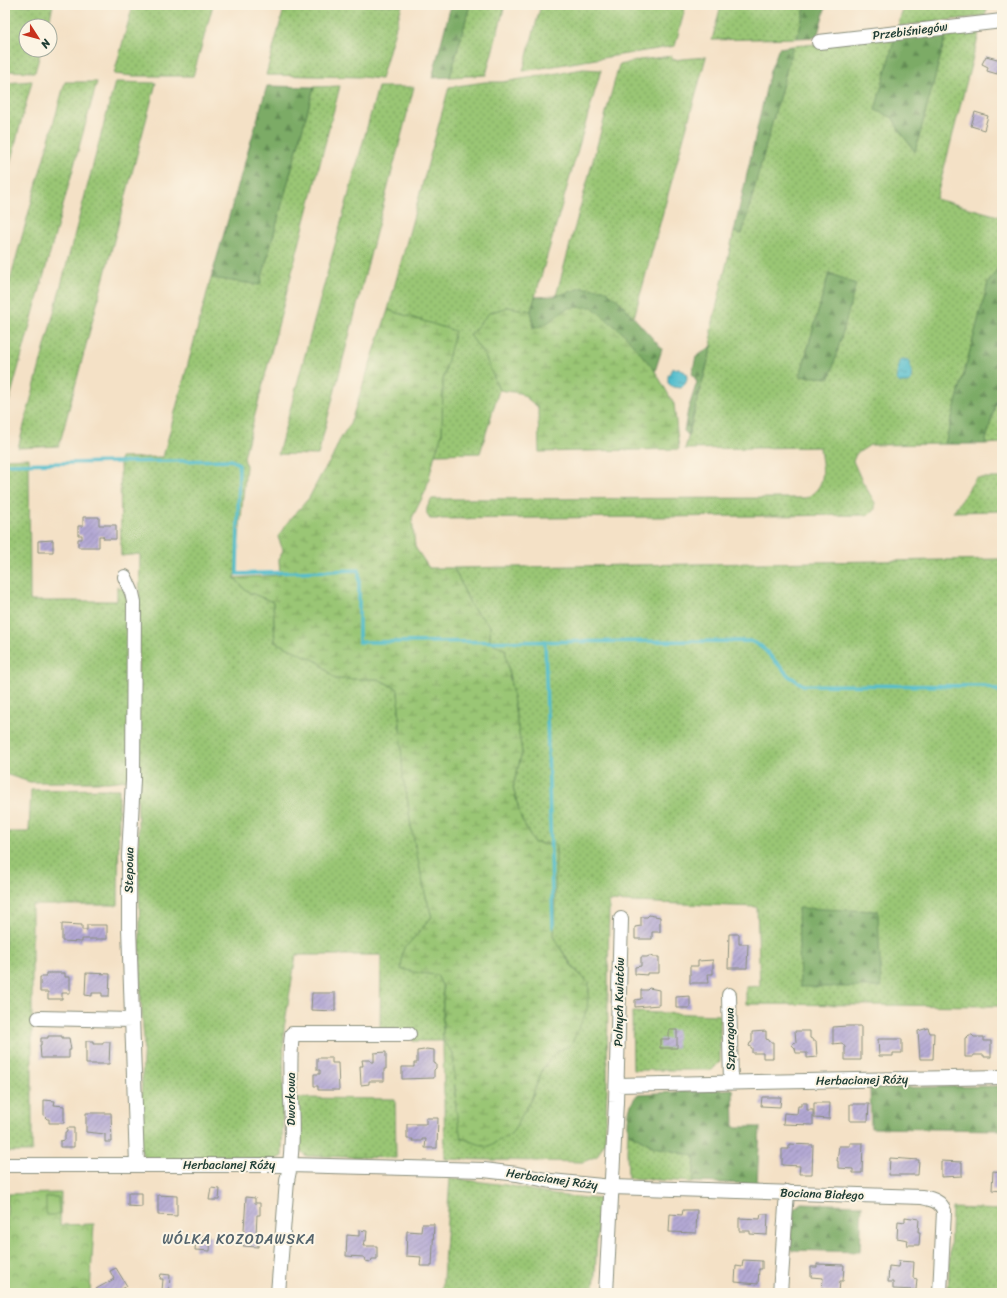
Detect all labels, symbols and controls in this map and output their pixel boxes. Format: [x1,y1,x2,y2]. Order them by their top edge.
street label: Przebiśniegów [871,15,950,47]
north arrow [18,18,58,58]
text: N [36,34,56,53]
street label: Stepowa [118,847,140,893]
street label: Polnych Kwiatów [607,956,631,1047]
street label: Szparagowa [718,1007,742,1071]
street label: Herbacianej Róży [816,1068,909,1092]
street label: Dworkowa [280,1072,302,1126]
street label: Herbacianej Róży [183,1154,276,1176]
street label: Herbacianej Róży [505,1162,600,1196]
street label: Bociana Białego [780,1182,864,1206]
district label: WÓLKA KOZODAWSKA [162,1227,316,1252]

